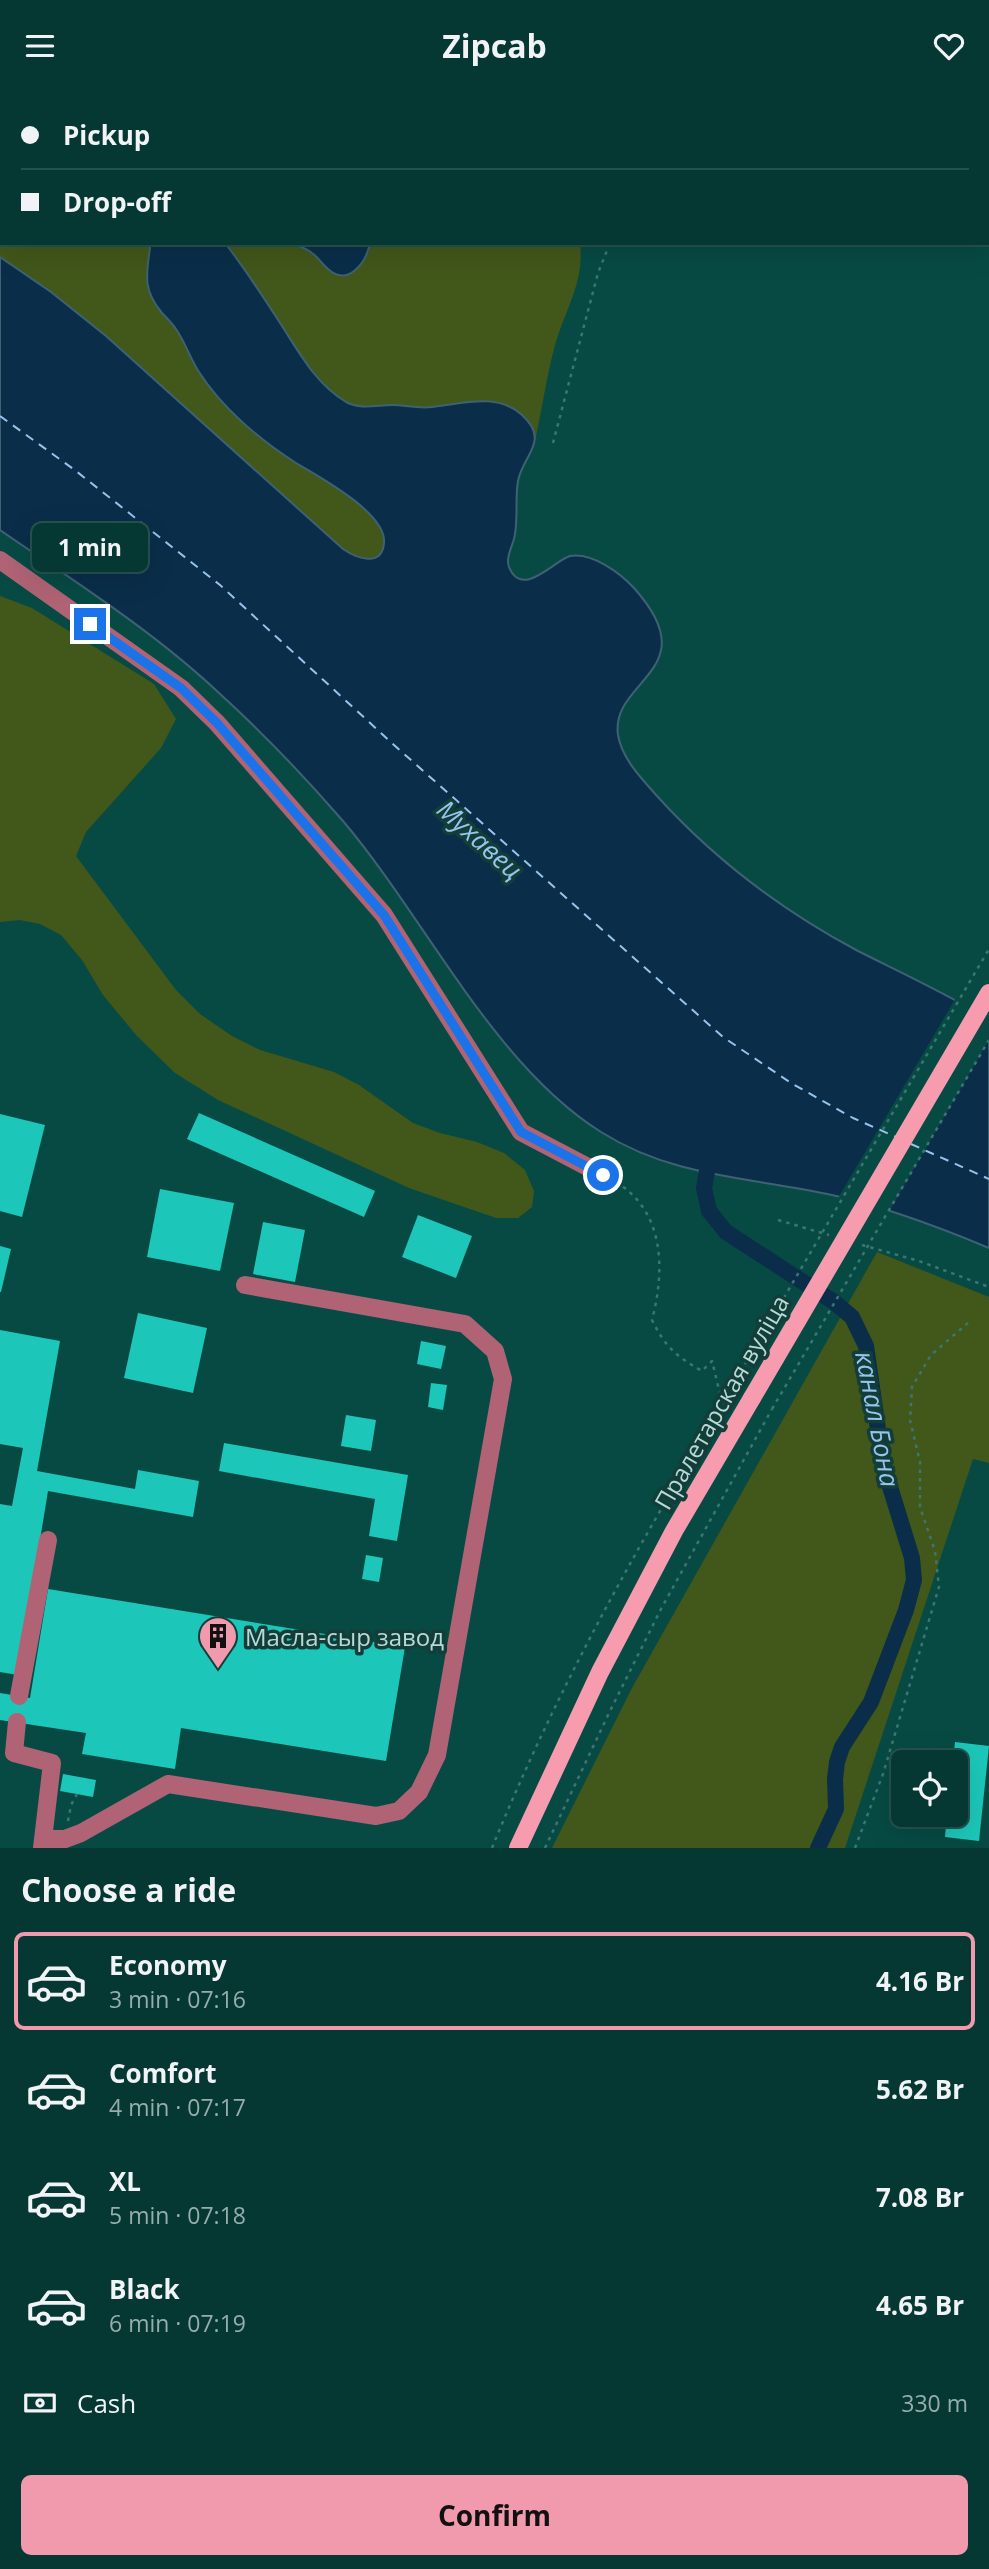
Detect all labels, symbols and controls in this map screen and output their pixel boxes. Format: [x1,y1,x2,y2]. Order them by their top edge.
text: Zipcab [442,24,547,67]
icon: menu [21,27,59,65]
icon: heart [930,27,968,65]
text: Pickup [63,117,150,153]
text: Drop-off [63,184,171,220]
callout: 1 min [32,523,148,571]
text: 1 min [58,531,122,563]
route end [74,608,106,640]
water label: Мухавец [430,791,530,887]
route start [587,1159,619,1191]
street label: Пралетарская вуліца [646,1289,796,1515]
water label: канал Бона [847,1348,909,1490]
building icon: Масла-сыр завод [197,1615,239,1670]
place label: Масла-сыр завод [245,1620,444,1653]
map controls [891,1750,968,1827]
button: locate [891,1750,968,1827]
text: Choose a ride [21,1868,236,1911]
text: Economy [109,1947,227,1983]
icon: car [25,1950,88,2013]
text: 4.16 Br [876,1963,964,1999]
text: 3 min · 07:16 [109,1983,246,2015]
text: Comfort [109,2055,216,2091]
icon: car [25,2058,88,2121]
text: 5.62 Br [876,2071,964,2107]
text: 4 min · 07:17 [109,2091,246,2123]
text: XL [109,2163,141,2199]
icon: car [25,2166,88,2229]
text: 7.08 Br [876,2179,964,2215]
text: 5 min · 07:18 [109,2199,246,2231]
text: Black [109,2271,180,2307]
icon: car [25,2274,88,2337]
text: 4.65 Br [876,2287,964,2323]
text: 6 min · 07:19 [109,2307,246,2339]
icon: cash [21,2384,59,2422]
text: Cash [77,2385,136,2421]
text: 330 m [901,2387,968,2419]
button: Confirm [21,2475,968,2555]

